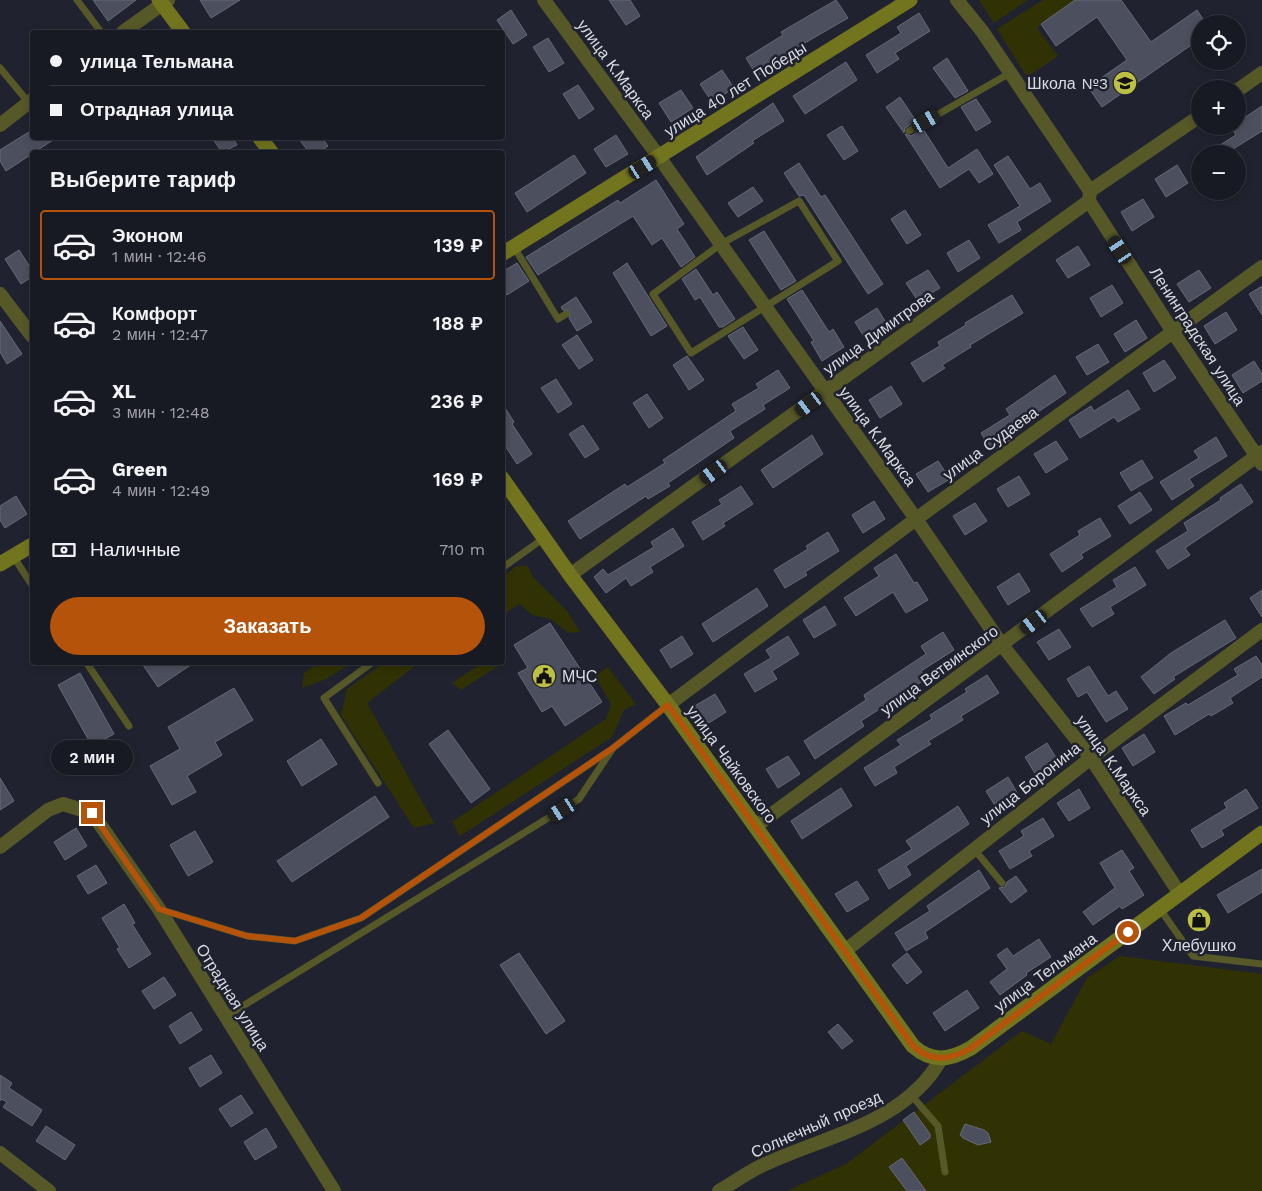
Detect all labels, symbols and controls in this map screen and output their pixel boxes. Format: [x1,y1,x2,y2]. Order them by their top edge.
map controls [1191,15,1246,200]
button: locate [1191,15,1246,70]
street label: улица К.Маркса [573,16,658,123]
street label: улица 40 лет Победы [661,38,810,141]
text: улица Тельмана [80,50,233,73]
school or university icon: Школа №3 [1112,70,1138,96]
place label: Школа №3 [1027,74,1108,93]
button: + [1191,80,1246,135]
text: Отрадная улица [80,98,233,121]
car [909,107,942,135]
button: − [1191,145,1246,200]
car [626,153,659,181]
text: Выберите тариф [50,167,236,192]
icon: car [52,223,97,268]
text: Эконом [112,224,183,247]
car [1105,233,1134,267]
text: 139 ₽ [434,234,483,257]
text: 1 мин · 12:46 [112,247,207,266]
street label: Ленинградская улица [1146,263,1250,409]
street label: улица Димитрова [820,286,937,379]
icon: car [52,301,97,346]
text: Комфорт [112,302,197,325]
text: 188 ₽ [433,312,483,335]
text: 2 мин · 12:47 [112,325,208,344]
icon: car [52,379,97,424]
text: XL [112,380,136,403]
street label: улица К.Маркса [835,383,920,490]
car [792,389,825,419]
text: 236 ₽ [430,390,483,413]
text: 3 мин · 12:48 [112,403,210,422]
street label: улица Судаева [939,403,1042,484]
icon: car [52,457,97,502]
car [697,457,730,487]
text: Green [112,458,168,481]
text: 169 ₽ [433,468,483,491]
text: 4 мин · 12:49 [112,481,210,500]
icon: cash [50,536,78,564]
text: Наличные [90,538,181,561]
text: 710 m [439,540,485,559]
button: Заказать [50,597,485,655]
car [1017,607,1050,637]
street label: улица Ветвинского [877,621,1002,719]
public building icon: МЧС [531,663,557,689]
place label: МЧС [562,667,597,686]
street label: улица Чайковского [683,702,781,827]
street label: улица К.Маркса [1072,711,1155,819]
street label: улица Боронина [976,738,1084,828]
callout: 2 мин [51,740,133,776]
text: 2 мин [69,748,115,767]
car [545,796,578,824]
route end [81,802,103,824]
shop icon: Хлебушко [1186,907,1212,933]
route start [1117,921,1139,943]
street label: улица Тельмана [990,929,1100,1016]
place label: Хлебушко [1162,936,1236,955]
street label: Отрадная улица [192,940,273,1054]
street label: Солнечный проезд [748,1087,885,1162]

